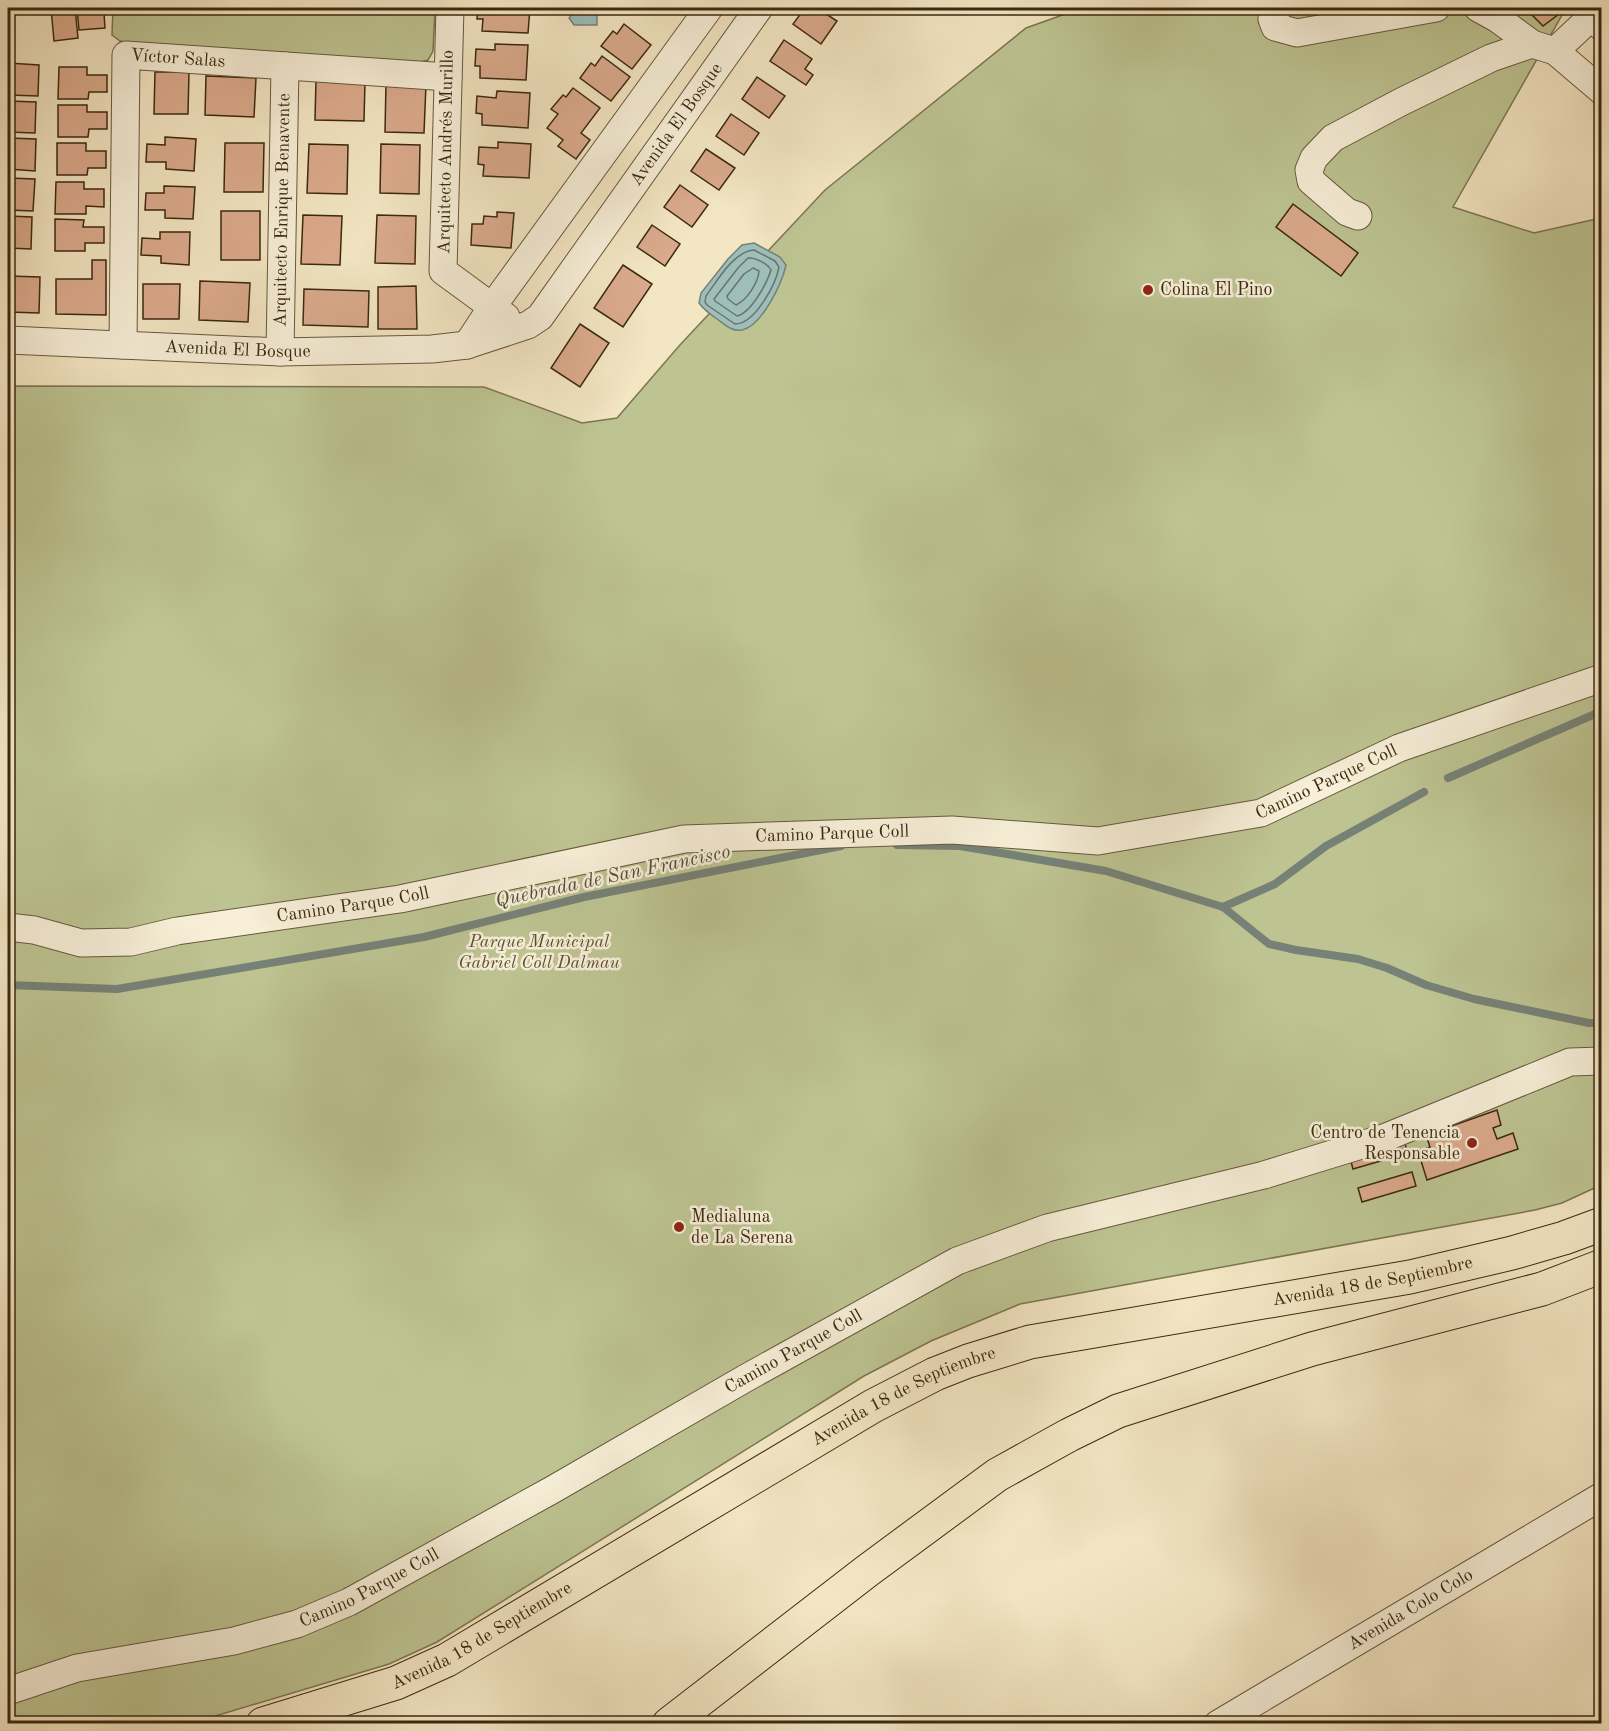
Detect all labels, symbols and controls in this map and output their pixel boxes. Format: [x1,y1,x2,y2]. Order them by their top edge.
street label: Víctor Salas [130,46,226,71]
street label: Arquitecto Andrés Murillo [435,50,457,254]
street label: Avenida El Bosque [627,60,726,189]
street label: Arquitecto Enrique Benavente [271,93,294,327]
place label: Colina El Pino [1160,281,1272,299]
marker: Colina El Pino [1141,283,1155,297]
street label: Avenida El Bosque [164,338,311,361]
street label: Camino Parque Coll [1253,741,1400,823]
street label: Camino Parque Coll [755,822,910,846]
water label: Quebrada de San Francisco [494,842,732,912]
street label: Camino Parque Coll [275,884,431,926]
park label: Parque Municipal Gabriel Coll Dalmau [458,933,620,972]
place label: Centro de Tenencia Responsable [1310,1124,1460,1163]
marker: Centro de Tenencia Responsable [1465,1136,1479,1150]
place label: Medialuna de La Serena [691,1208,794,1247]
marker: Medialuna de La Serena [672,1220,686,1234]
street label: Avenida 18 de Septiembre [1271,1254,1474,1309]
street label: Camino Parque Coll [722,1306,866,1397]
street label: Avenida 18 de Septiembre [808,1344,998,1450]
street label: Camino Parque Coll [297,1545,442,1631]
street label: Avenida Colo Colo [1345,1566,1476,1654]
street label: Avenida 18 de Septiembre [389,1579,575,1693]

